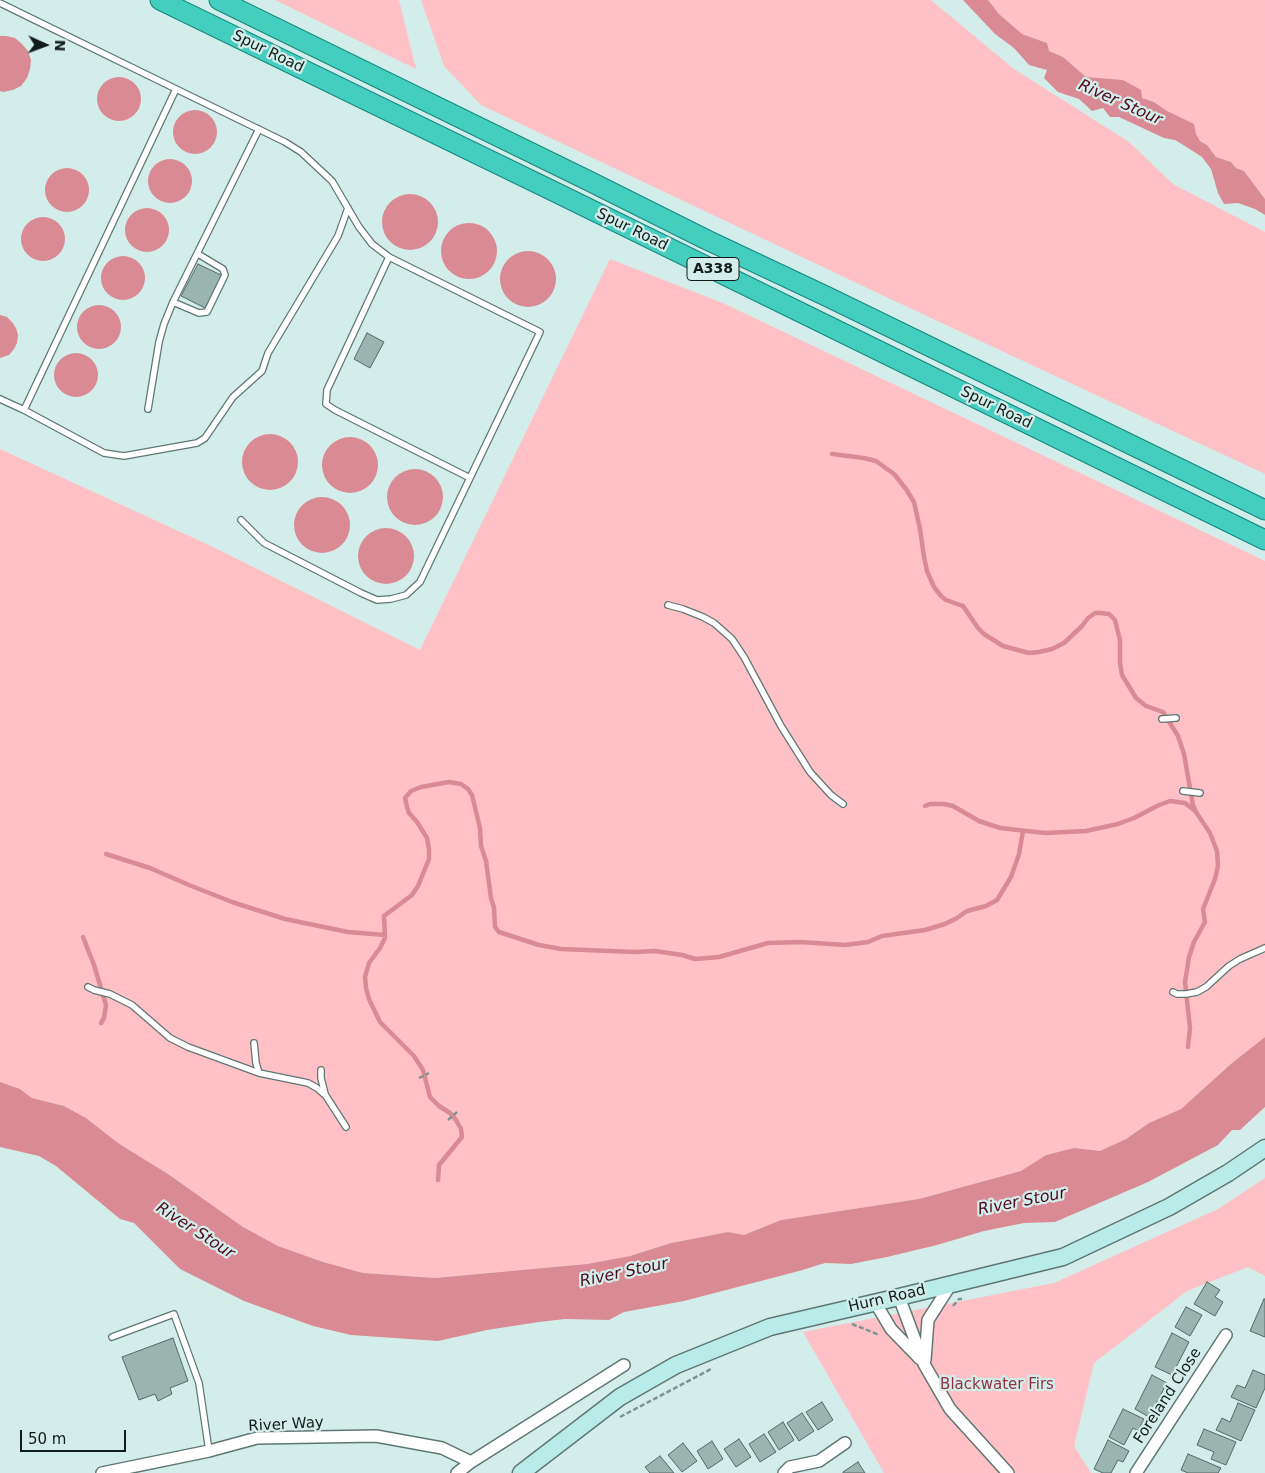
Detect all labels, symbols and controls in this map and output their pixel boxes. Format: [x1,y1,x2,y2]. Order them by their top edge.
north arrow [20,20,70,70]
street label: Spur Road [229,27,307,77]
text: N [52,39,68,52]
water label: River Stour [1075,76,1165,130]
street label: Spur Road [593,205,671,255]
road number: A338 [687,258,739,280]
street label: Spur Road [957,383,1035,433]
water label: River Stour [976,1184,1068,1220]
water label: River Stour [152,1199,238,1263]
water label: River Stour [578,1254,670,1292]
street label: Hurn Road [847,1281,927,1317]
street label: Foreland Close [1130,1345,1206,1447]
park label: Blackwater Firs [940,1376,1054,1394]
street label: River Way [248,1414,324,1436]
scale bar [22,1420,129,1452]
text: 50 m [28,1430,66,1448]

